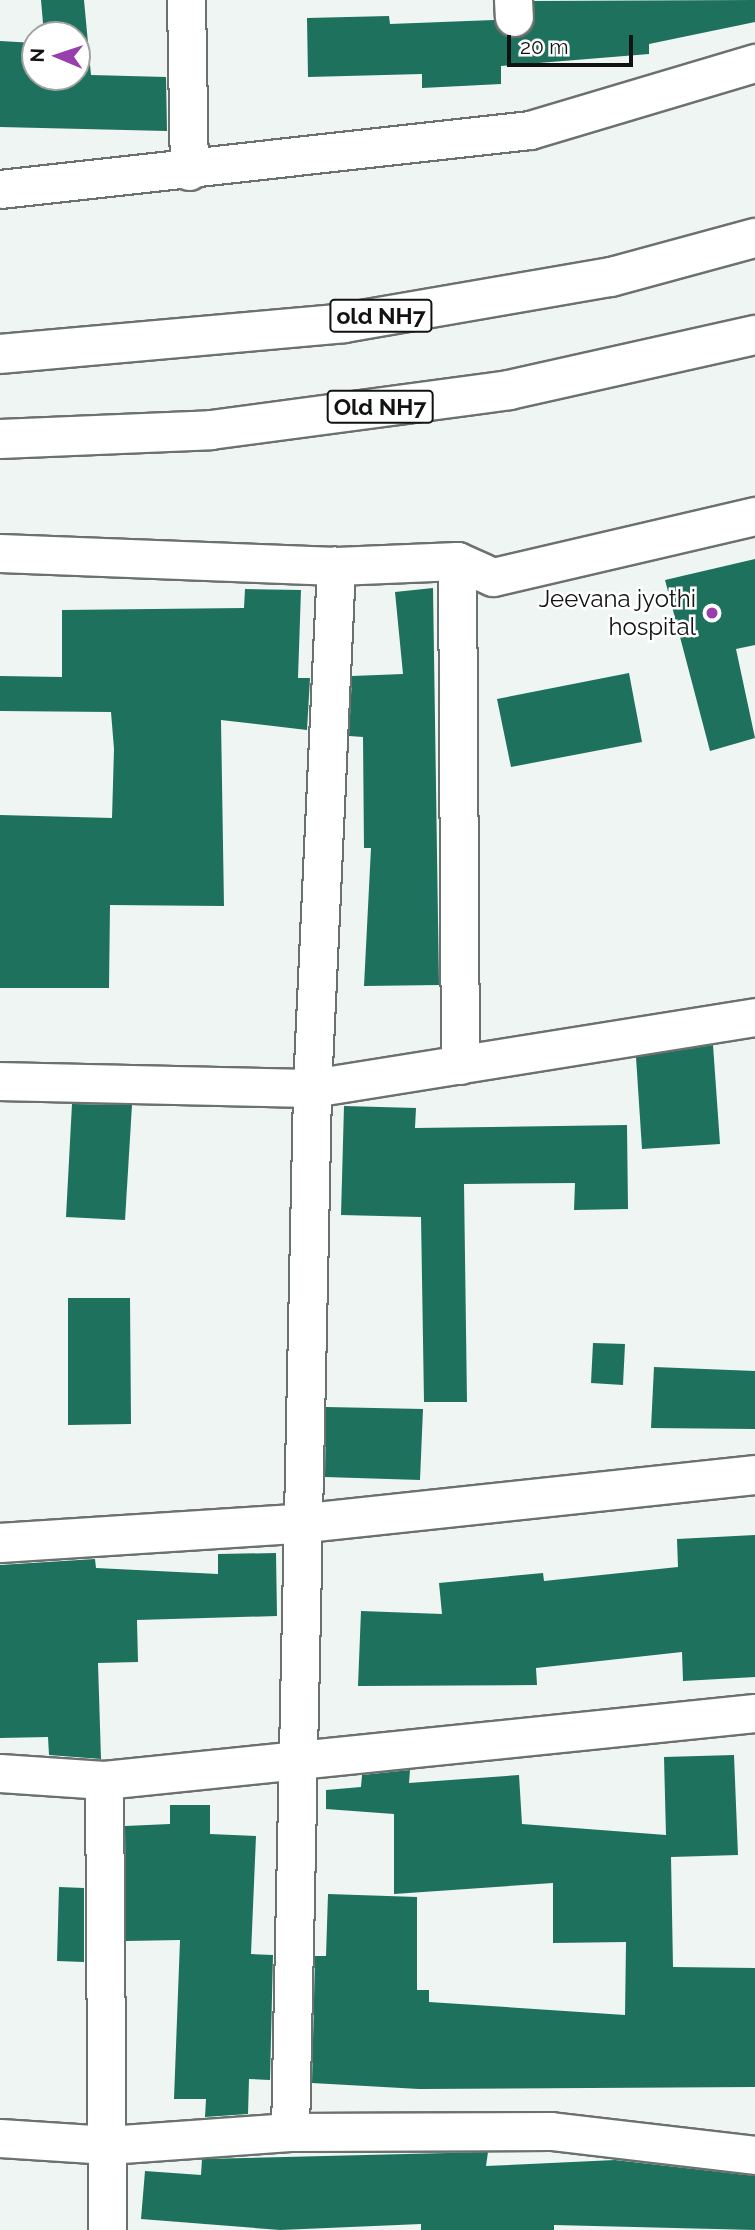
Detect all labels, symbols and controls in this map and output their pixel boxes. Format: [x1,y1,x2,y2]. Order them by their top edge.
north arrow [21,21,91,91]
scale bar [510,21,636,65]
text: 20 m [520,34,568,59]
text: N [26,48,48,63]
road number: old NH7 [328,296,434,336]
road number: Old NH7 [326,388,434,426]
place label: Jeevana jyothi hospital [539,585,696,641]
marker: Jeevana jyothi hospital [702,603,722,623]

